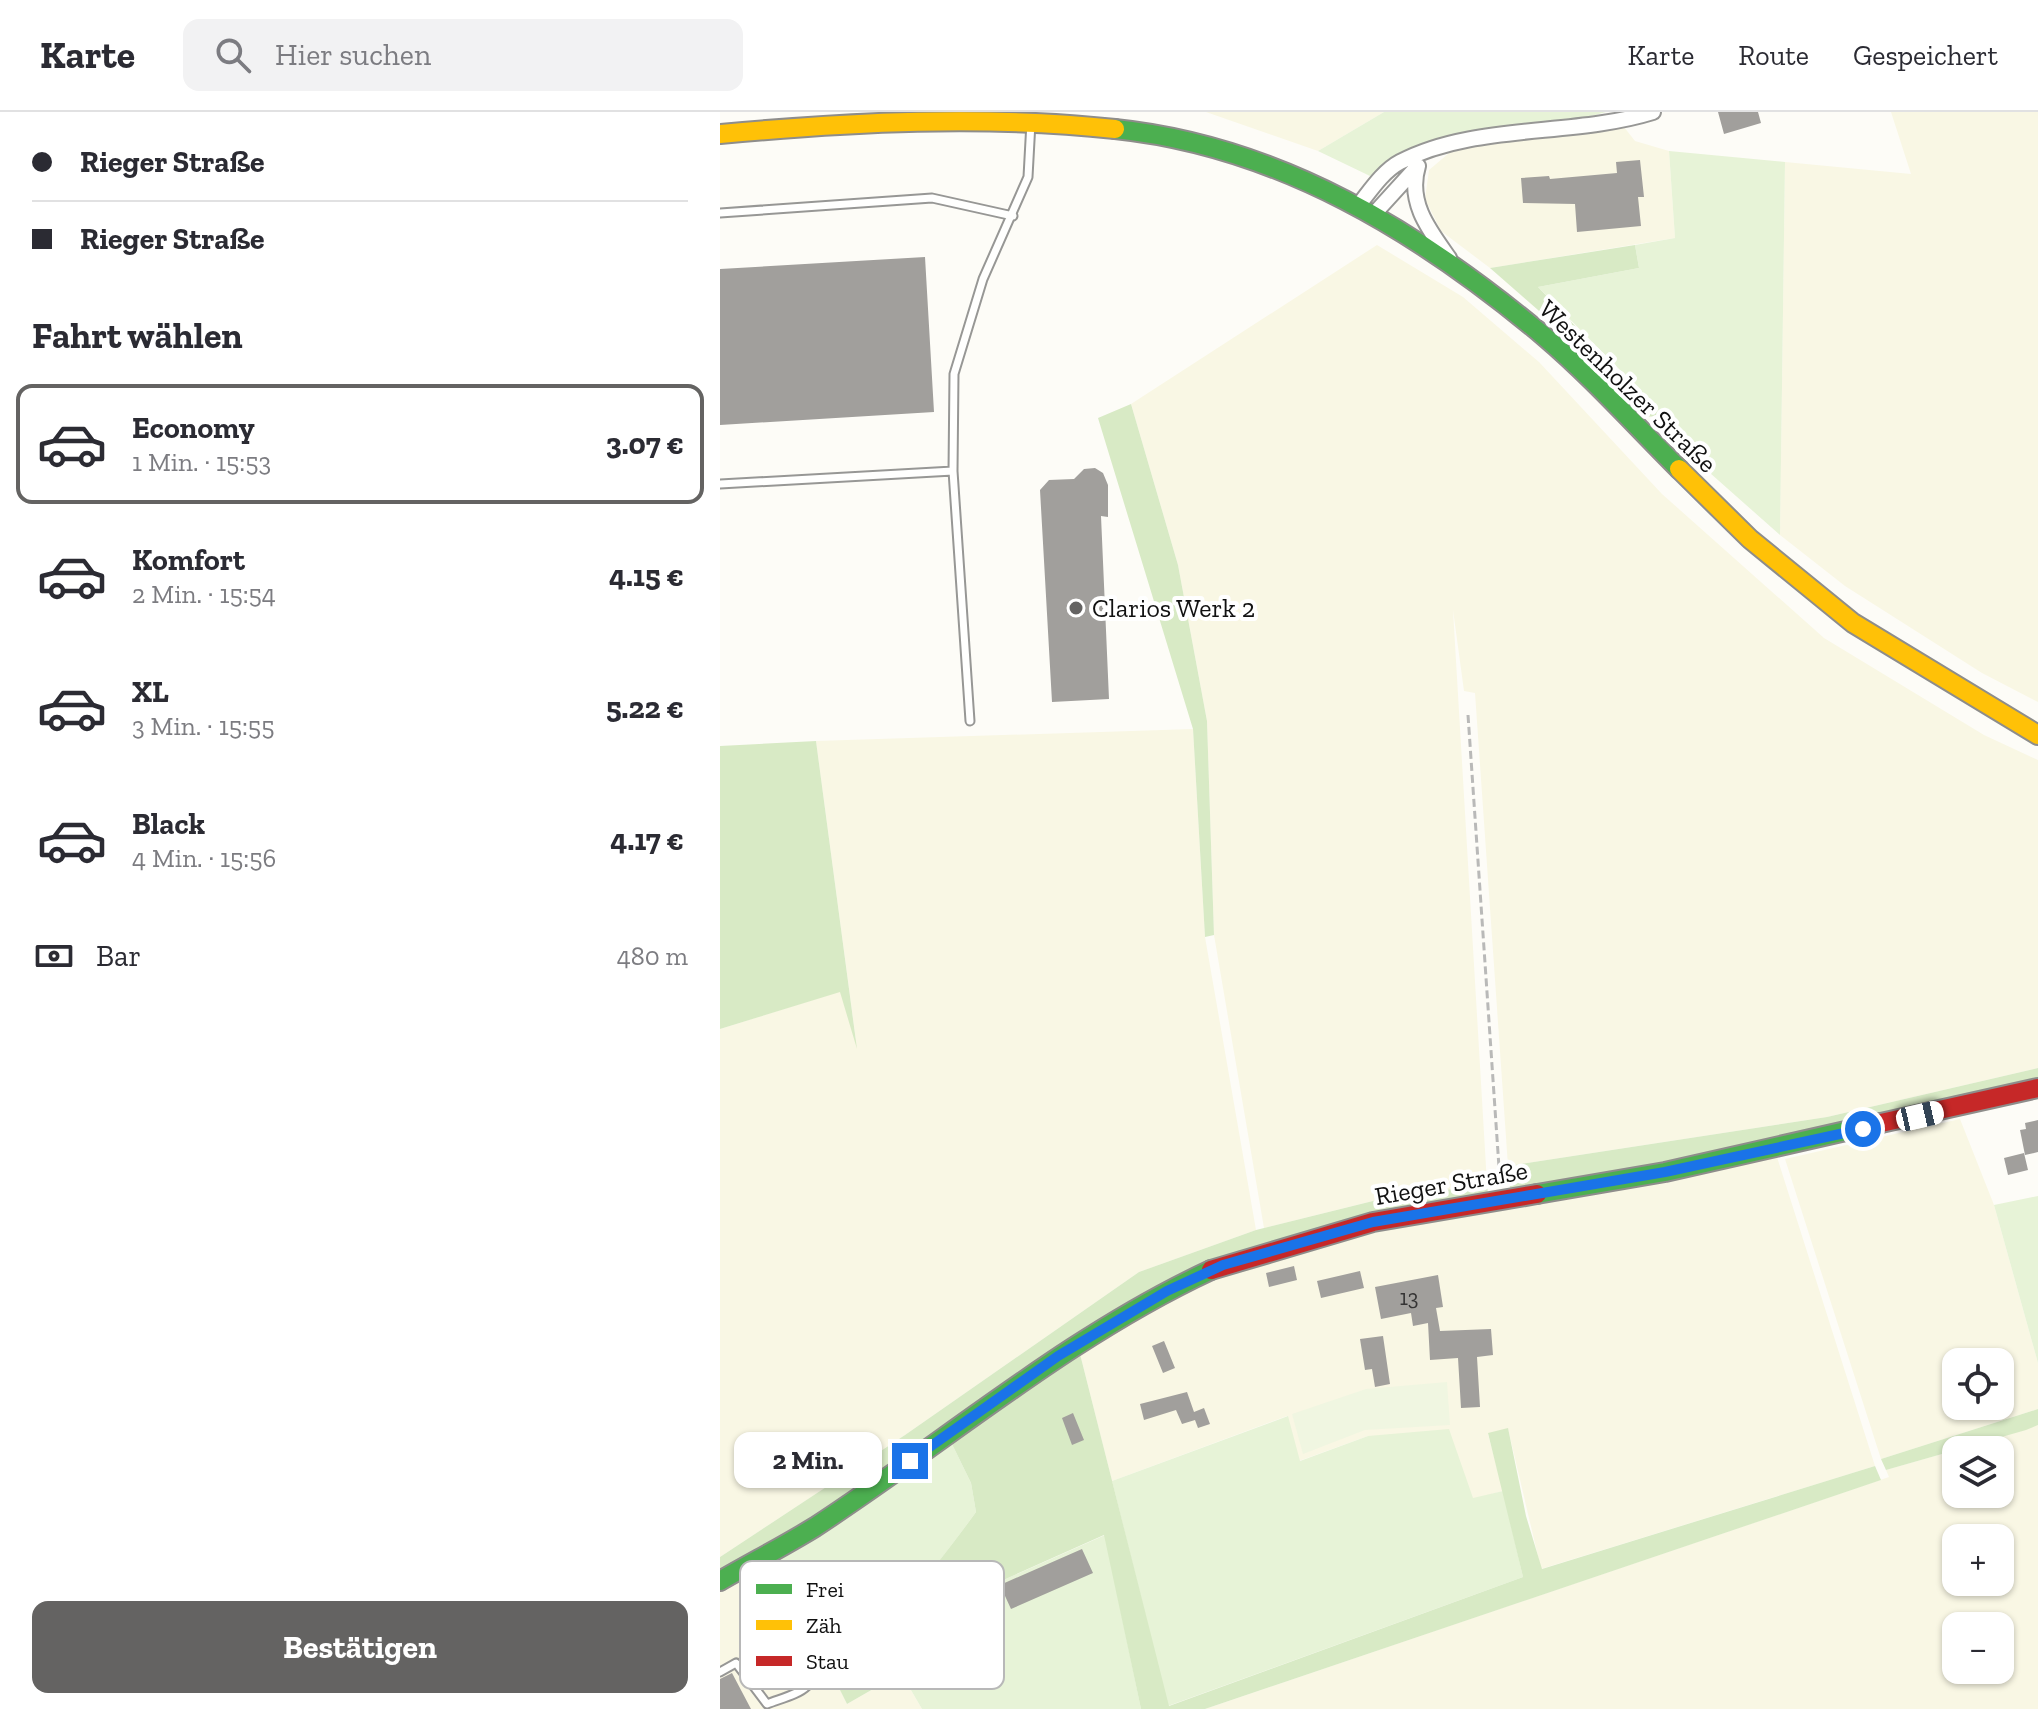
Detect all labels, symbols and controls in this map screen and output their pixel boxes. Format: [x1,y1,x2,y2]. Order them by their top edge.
search box [183,19,743,91]
text: Karte [40,32,135,78]
icon: search [211,33,255,77]
text: Hier suchen [275,37,431,73]
text: Karte [1628,39,1694,72]
text: Route [1738,39,1809,72]
text: Gespeichert [1853,39,1998,72]
text: Rieger Straße [80,144,265,180]
text: Rieger Straße [80,221,265,257]
street label: Westenholzer Straße [1532,293,1724,479]
text: Fahrt wählen [32,314,243,357]
icon: car [36,408,108,480]
text: Economy [132,410,255,446]
text: 3.07 € [606,426,684,462]
text: 1 Min. · 15:53 [132,446,271,478]
icon: car [36,540,108,612]
text: Komfort [132,542,245,578]
text: 4.15 € [609,558,684,594]
text: 2 Min. · 15:54 [132,578,276,610]
place label: Clarios Werk 2 [1092,592,1255,624]
marker: Clarios Werk 2 [1067,599,1085,617]
icon: car [36,672,108,744]
text: XL [132,674,169,710]
text: 5.22 € [606,690,684,726]
text: 3 Min. · 15:55 [132,710,274,742]
icon: car [36,804,108,876]
text: Black [132,806,205,842]
text: 4.17 € [610,822,684,858]
text: 4 Min. · 15:56 [132,842,276,874]
icon: cash [32,934,76,978]
text: Bar [96,938,141,974]
text: 480 m [617,940,688,972]
car [1894,1099,1946,1133]
route start [1845,1111,1881,1147]
street label: Rieger Straße [1372,1154,1530,1212]
house number: 13 [1399,1284,1419,1311]
map controls [1942,1348,2014,1684]
button: locate [1942,1348,2014,1420]
callout: 2 Min. [734,1433,882,1489]
button: layers [1942,1436,2014,1508]
route end [892,1443,928,1479]
text: 2 Min. [772,1444,844,1476]
button: + [1942,1524,2014,1596]
legend [740,1561,1004,1689]
text: Frei [806,1576,844,1603]
button: Bestätigen [32,1601,688,1693]
text: Zäh [806,1612,842,1639]
button: − [1942,1612,2014,1684]
text: Stau [806,1648,850,1675]

